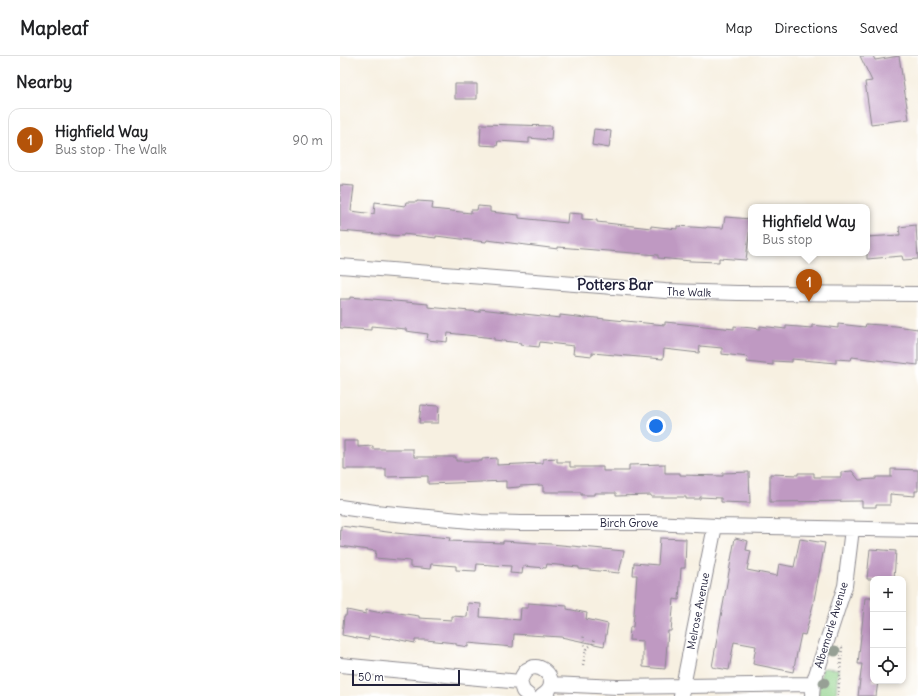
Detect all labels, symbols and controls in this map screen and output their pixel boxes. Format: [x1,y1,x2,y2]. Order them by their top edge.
text: Mapleaf [20,16,89,40]
text: Map [725,19,752,37]
text: Directions [774,19,838,37]
text: Saved [860,19,898,37]
text: Nearby [16,71,72,93]
text: Highfield Way [55,122,148,141]
text: 1 [27,132,33,149]
text: 90 m [292,132,323,149]
text: Bus stop · The Walk [55,141,167,158]
popup [748,204,870,256]
text: Highfield Way [762,212,856,231]
text: Bus stop [762,231,812,248]
pin: 1 [796,269,822,302]
district label: Potters Bar [577,275,654,294]
street label: The Walk [666,284,712,300]
your location [646,416,666,436]
street label: Birch Grove [600,516,658,530]
street label: Melrose Avenue [684,571,712,651]
map controls [870,576,906,684]
button: + [870,576,906,612]
street label: Albemarle Avenue [811,580,851,670]
button: − [870,612,906,648]
button: locate [870,648,906,684]
scale bar [352,668,460,687]
text: 50 m [358,670,384,684]

